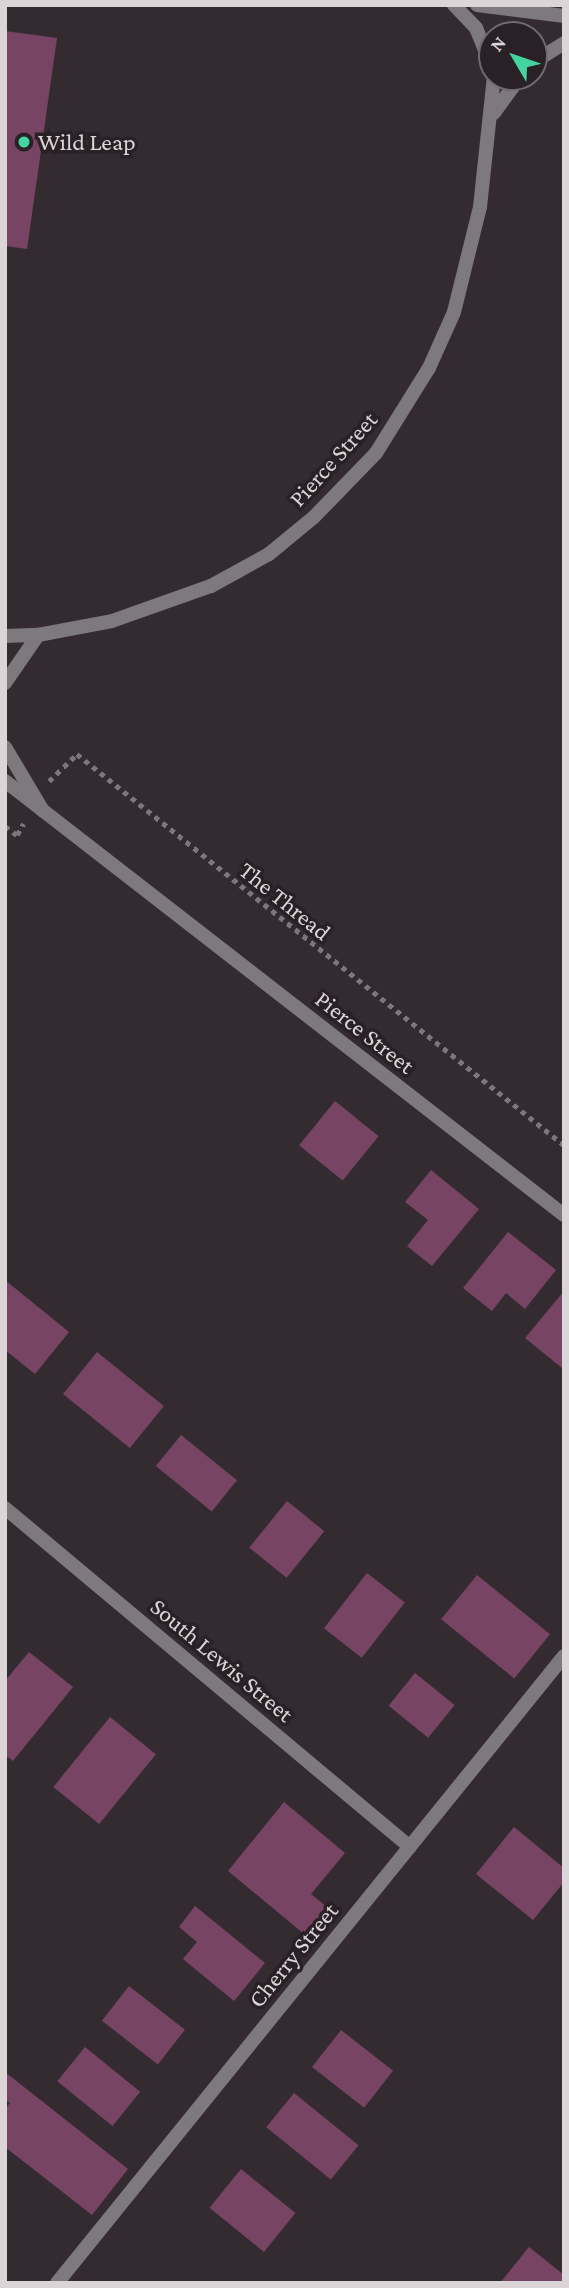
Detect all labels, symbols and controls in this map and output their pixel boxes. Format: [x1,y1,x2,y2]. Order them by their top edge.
north arrow [478,21,548,91]
text: N [486,32,510,55]
place label: Wild Leap [38,128,136,156]
marker: Wild Leap [16,134,32,150]
street label: Pierce Street [283,406,383,512]
street label: The Thread [233,855,337,947]
street label: Pierce Street [310,984,420,1080]
street label: South Lewis Street [145,1592,299,1728]
street label: Cherry Street [242,1897,344,2013]

